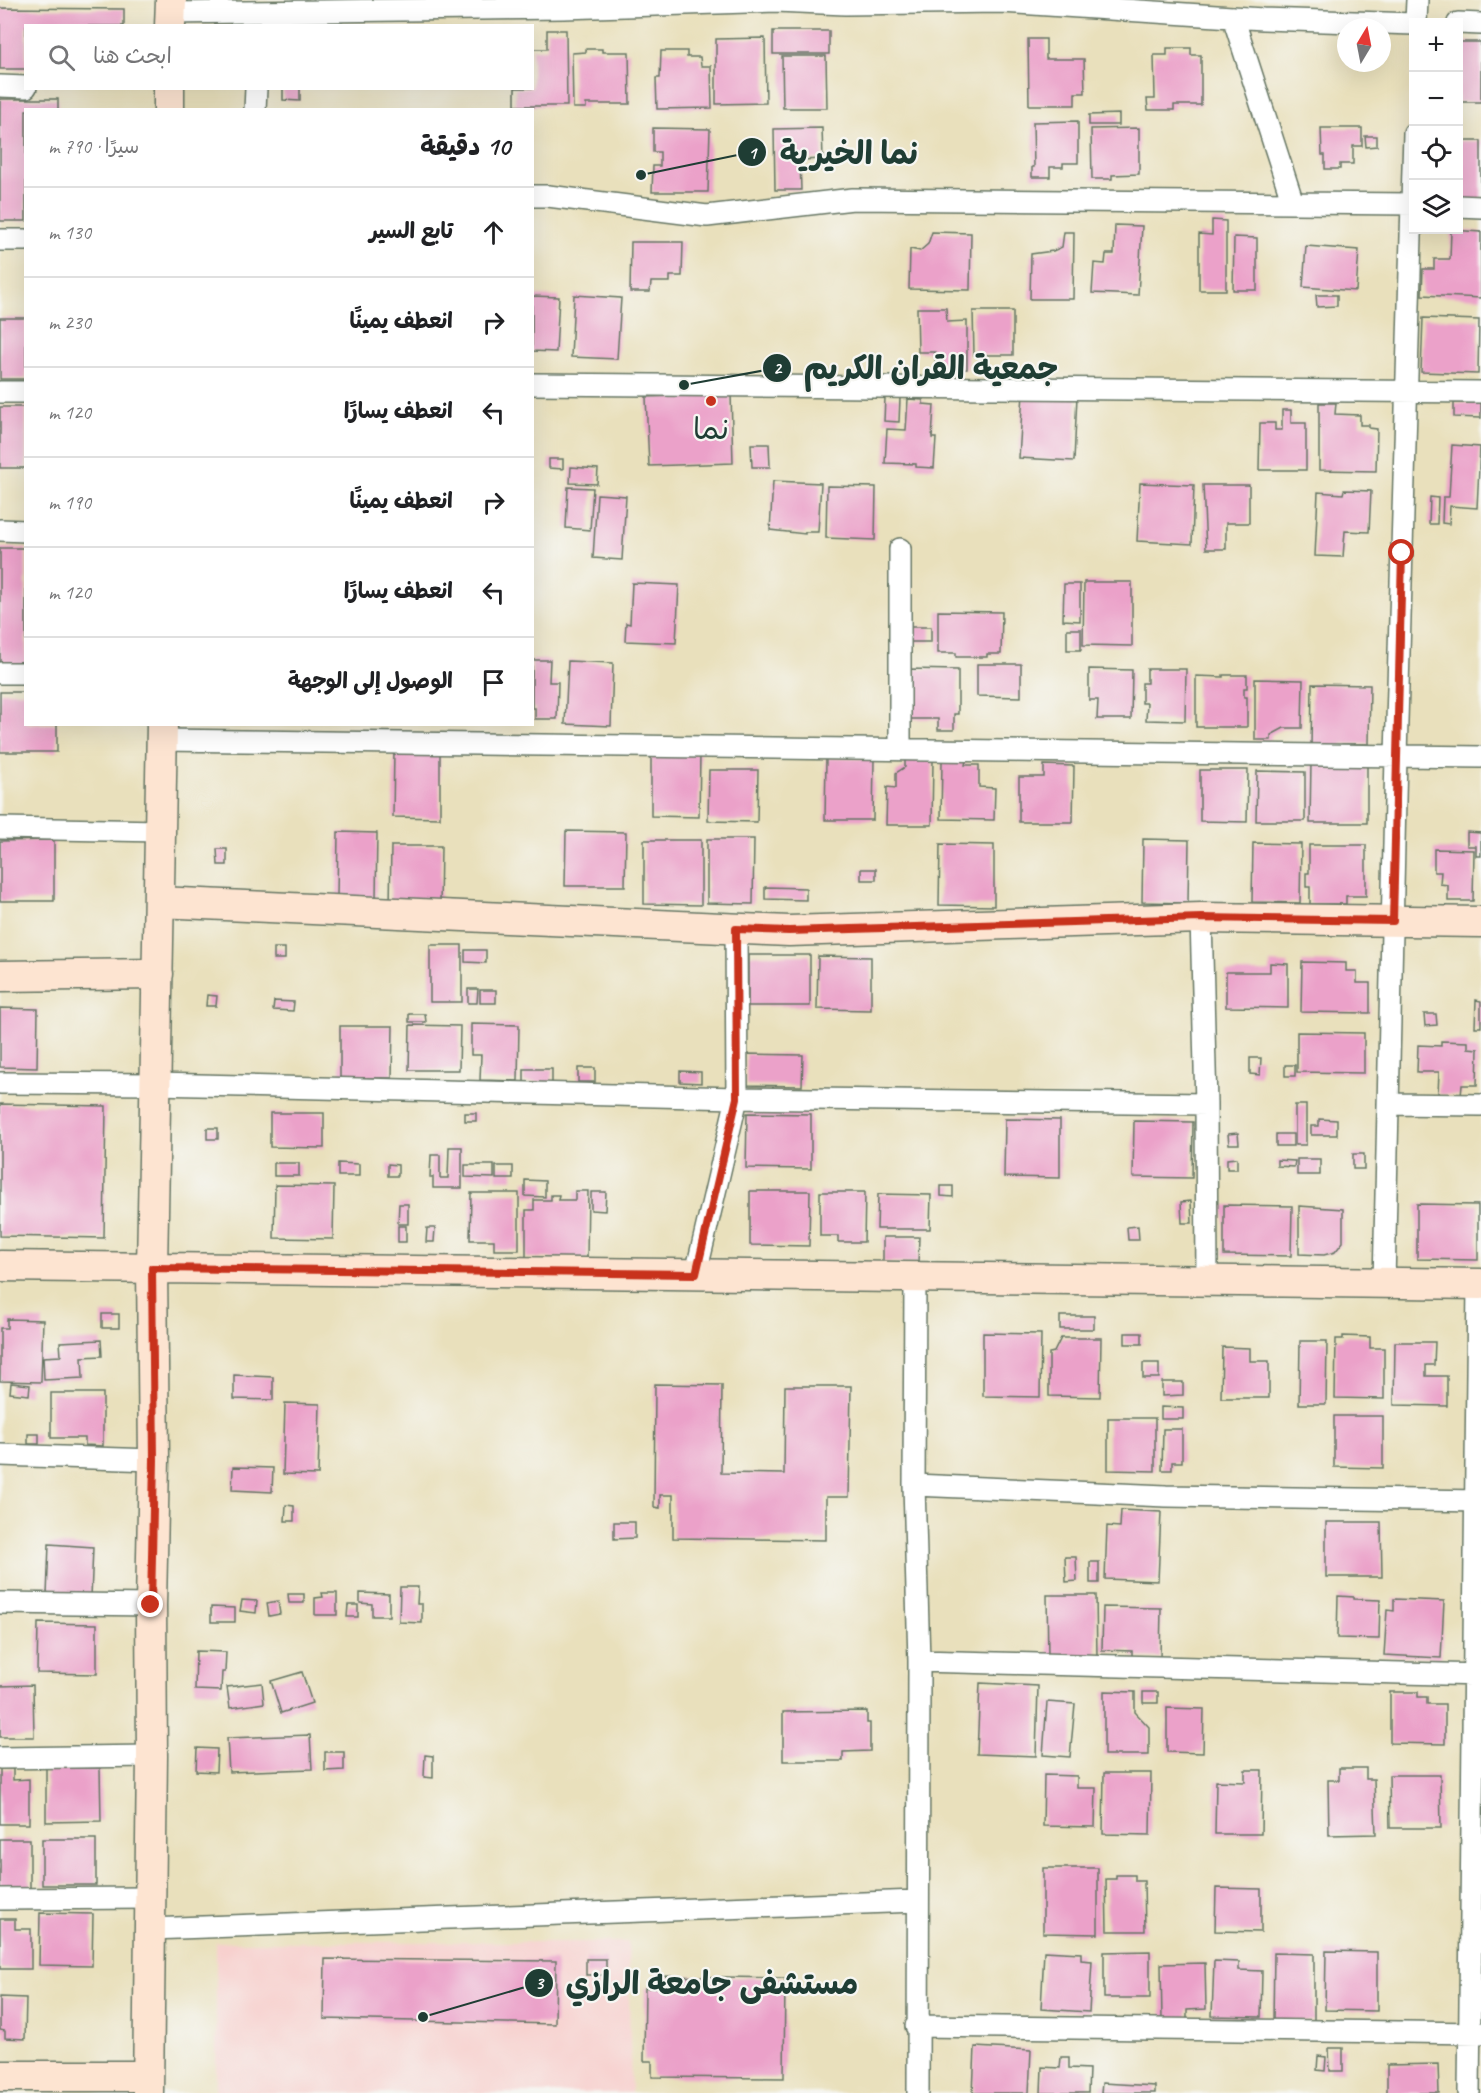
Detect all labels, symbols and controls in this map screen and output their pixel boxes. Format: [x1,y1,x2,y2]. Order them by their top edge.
north arrow [1337,18,1391,72]
map controls [1409,18,1463,234]
button: + [1409,18,1463,72]
search box [24,24,534,90]
icon: search [45,41,78,74]
text: ابحث هنا [93,42,172,70]
button: − [1409,72,1463,126]
button: locate [1409,126,1463,180]
callout: نما الخيرية [737,127,930,177]
text: 10 دقيقة [420,130,510,163]
text: نما الخيرية [780,133,918,174]
text: سيرًا · 790 m [48,134,139,159]
text: 1 [748,142,758,164]
button: layers [1409,180,1463,234]
icon: ahead [477,216,510,249]
text: تابع السير [369,217,453,245]
text: 130 m [48,220,91,245]
icon: right [477,306,510,339]
text: انعطف يمينًا [349,307,453,335]
text: 230 m [48,310,91,335]
callout: جمعية القران الكريم [762,343,1071,393]
text: جمعية القران الكريم [804,348,1058,392]
text: 2 [773,357,783,379]
marker: نما [704,394,718,408]
icon: left [477,396,510,429]
text: انعطف يسارًا [344,397,453,425]
text: 120 m [48,400,91,425]
place label: نما [693,410,729,448]
icon: right [477,486,510,519]
text: انعطف يمينًا [349,487,453,515]
text: 190 m [48,490,91,515]
route start [1388,539,1414,565]
icon: left [477,576,510,609]
text: انعطف يسارًا [344,577,453,605]
text: 120 m [48,580,91,605]
icon: arrive [477,666,510,699]
text: الوصول إلى الوجهة [288,667,453,695]
route end [137,1591,163,1617]
callout: مستشفى جامعة الرازي [524,1958,871,2008]
text: مستشفى جامعة الرازي [566,1963,858,2007]
text: 3 [535,1972,545,1994]

